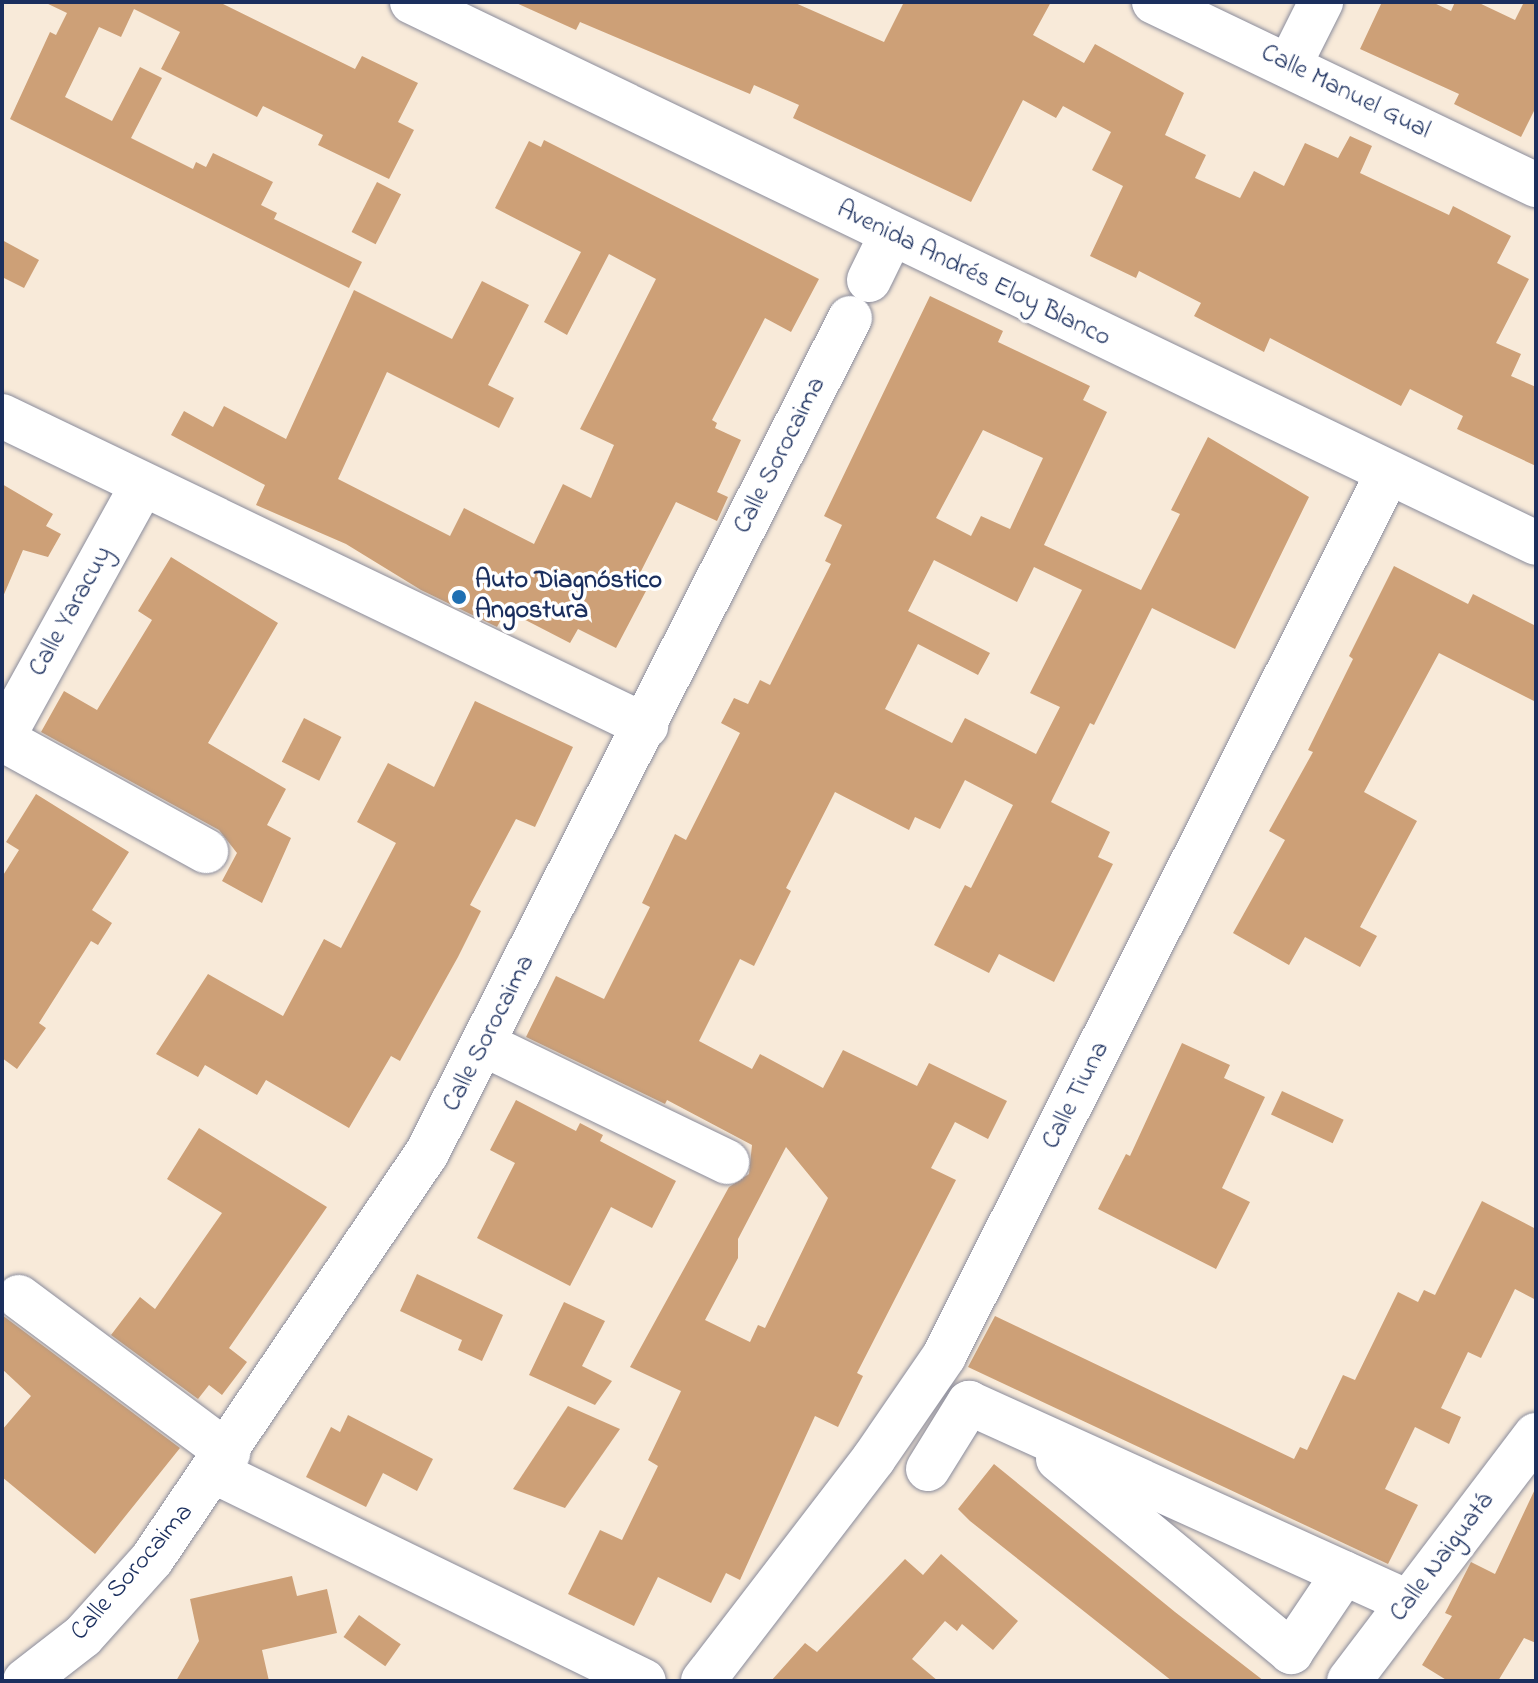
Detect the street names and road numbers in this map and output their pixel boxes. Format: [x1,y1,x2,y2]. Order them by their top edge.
street label: Calle Manuel Gual [1255,39,1435,147]
street label: Avenida Andrés Eloy Blanco [831,195,1115,355]
street label: Calle Sorocaima [728,373,834,539]
street label: Calle Yaracuy [23,541,121,683]
street label: Calle Sorocaima [437,951,543,1117]
street label: Calle Tiuna [1037,1037,1117,1155]
street label: Calle Naiguatá [1384,1487,1502,1629]
street label: Calle Sorocaima [65,1498,201,1648]

